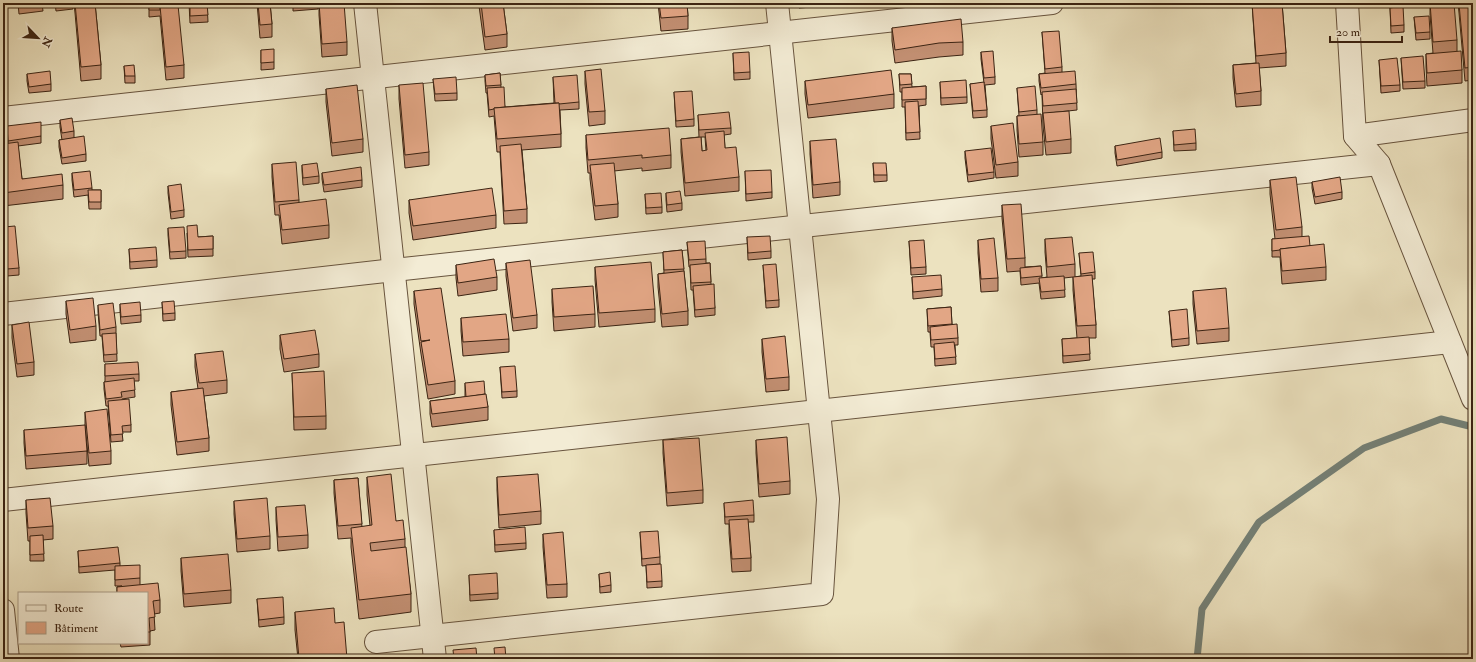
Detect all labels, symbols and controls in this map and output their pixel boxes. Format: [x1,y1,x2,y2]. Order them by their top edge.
north arrow [18,18,58,58]
scale bar [1330,18,1402,44]
text: 20 m [1336,25,1361,40]
text: N [38,34,55,50]
legend [18,592,148,644]
text: Route [54,601,83,616]
text: Bâtiment [54,621,98,636]

